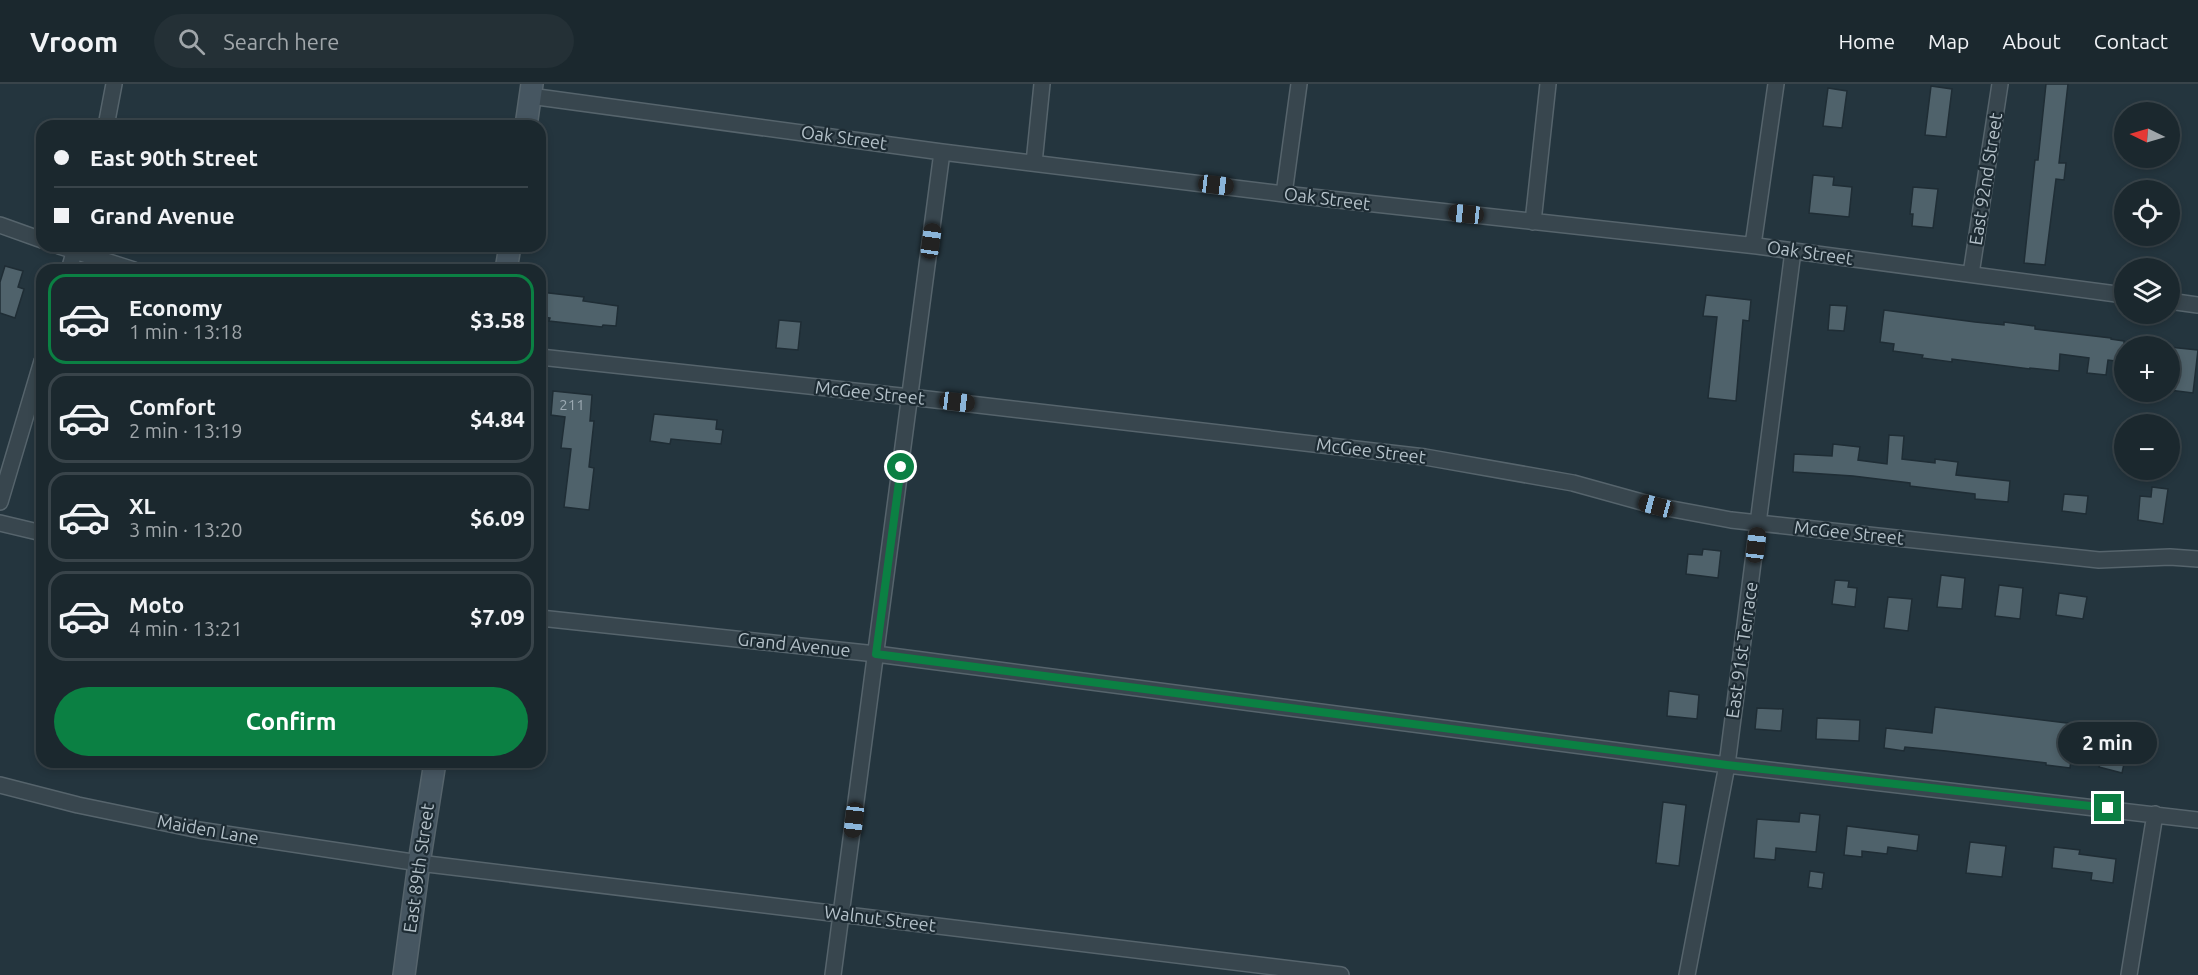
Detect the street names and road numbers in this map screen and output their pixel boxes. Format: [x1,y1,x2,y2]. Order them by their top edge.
street label: East 92nd Street [1965,111,2005,247]
street label: Oak Street [800,121,888,153]
street label: Oak Street [1283,183,1371,213]
street label: Oak Street [1766,236,1854,268]
street label: McGee Street [814,376,926,408]
street label: McGee Street [1315,433,1427,467]
street label: McGee Street [1793,516,1905,548]
street label: East 91st Terrace [1722,580,1761,720]
street label: Grand Avenue [737,628,852,660]
street label: East 89th Street [399,802,437,934]
street label: Maiden Lane [156,810,261,848]
street label: Walnut Street [823,901,937,935]

